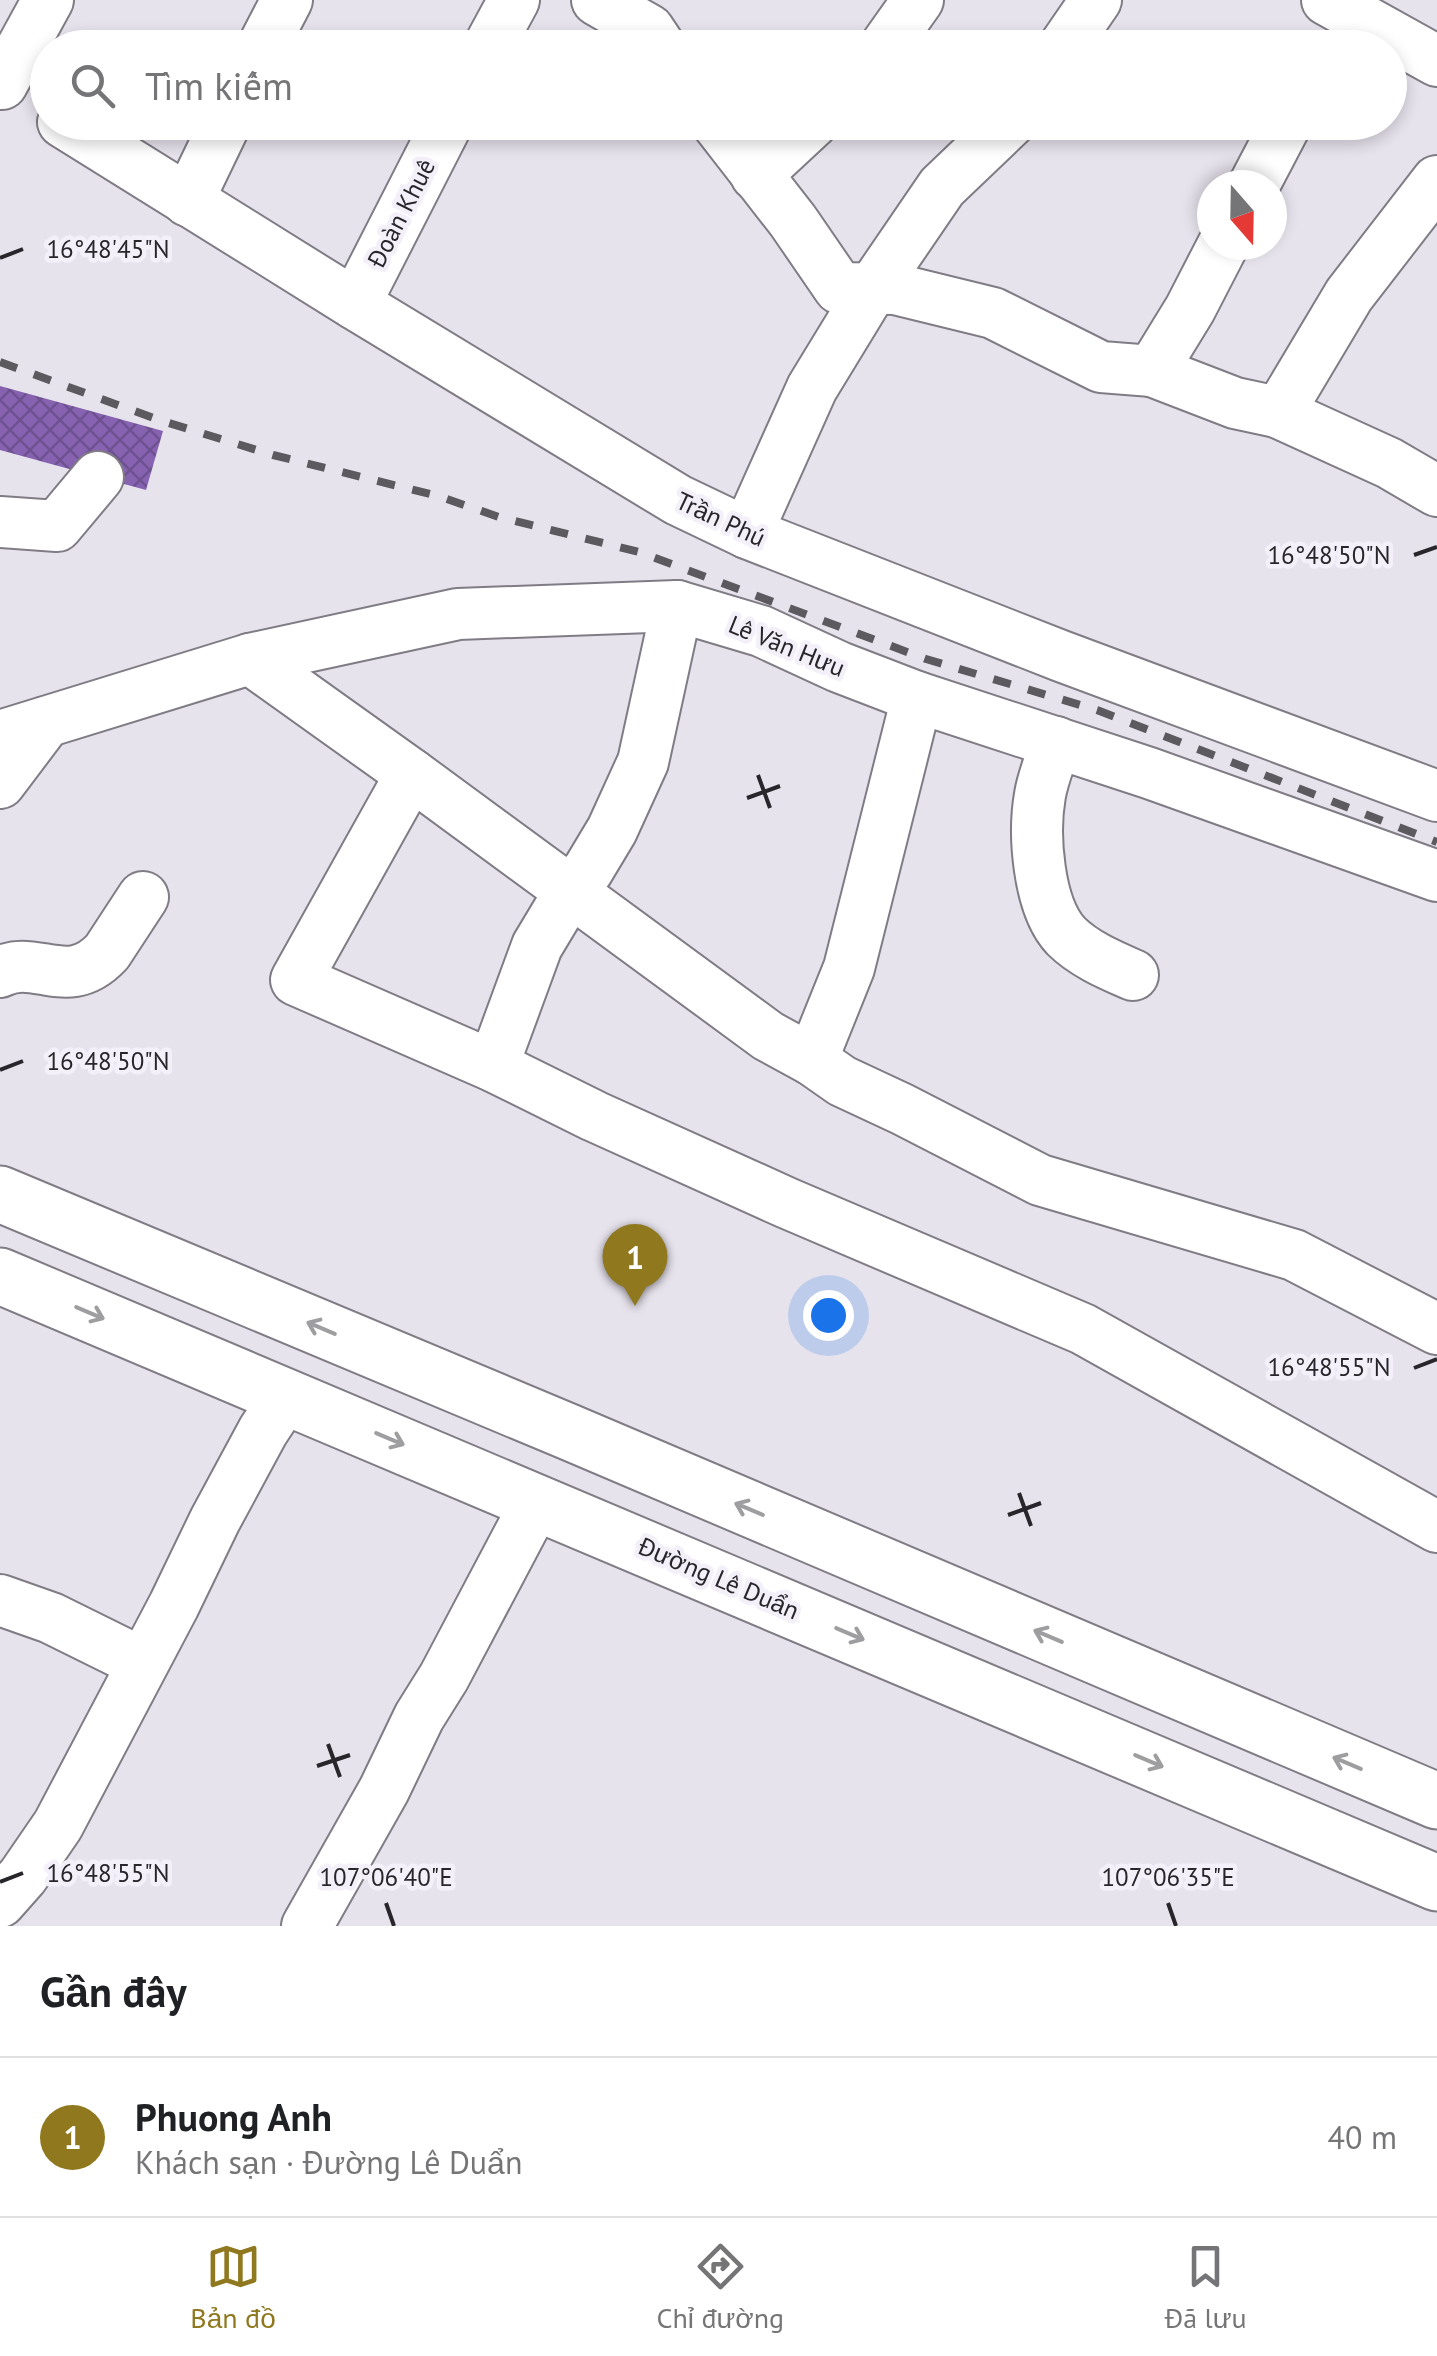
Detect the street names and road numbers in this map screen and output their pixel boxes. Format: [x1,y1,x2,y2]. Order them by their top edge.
street label: Đoàn Khuê [360,153,442,274]
street label: Trần Phú [671,484,771,554]
street label: Lê Văn Hưu [724,608,850,684]
street label: Đường Lê Duẩn [633,1529,804,1626]

